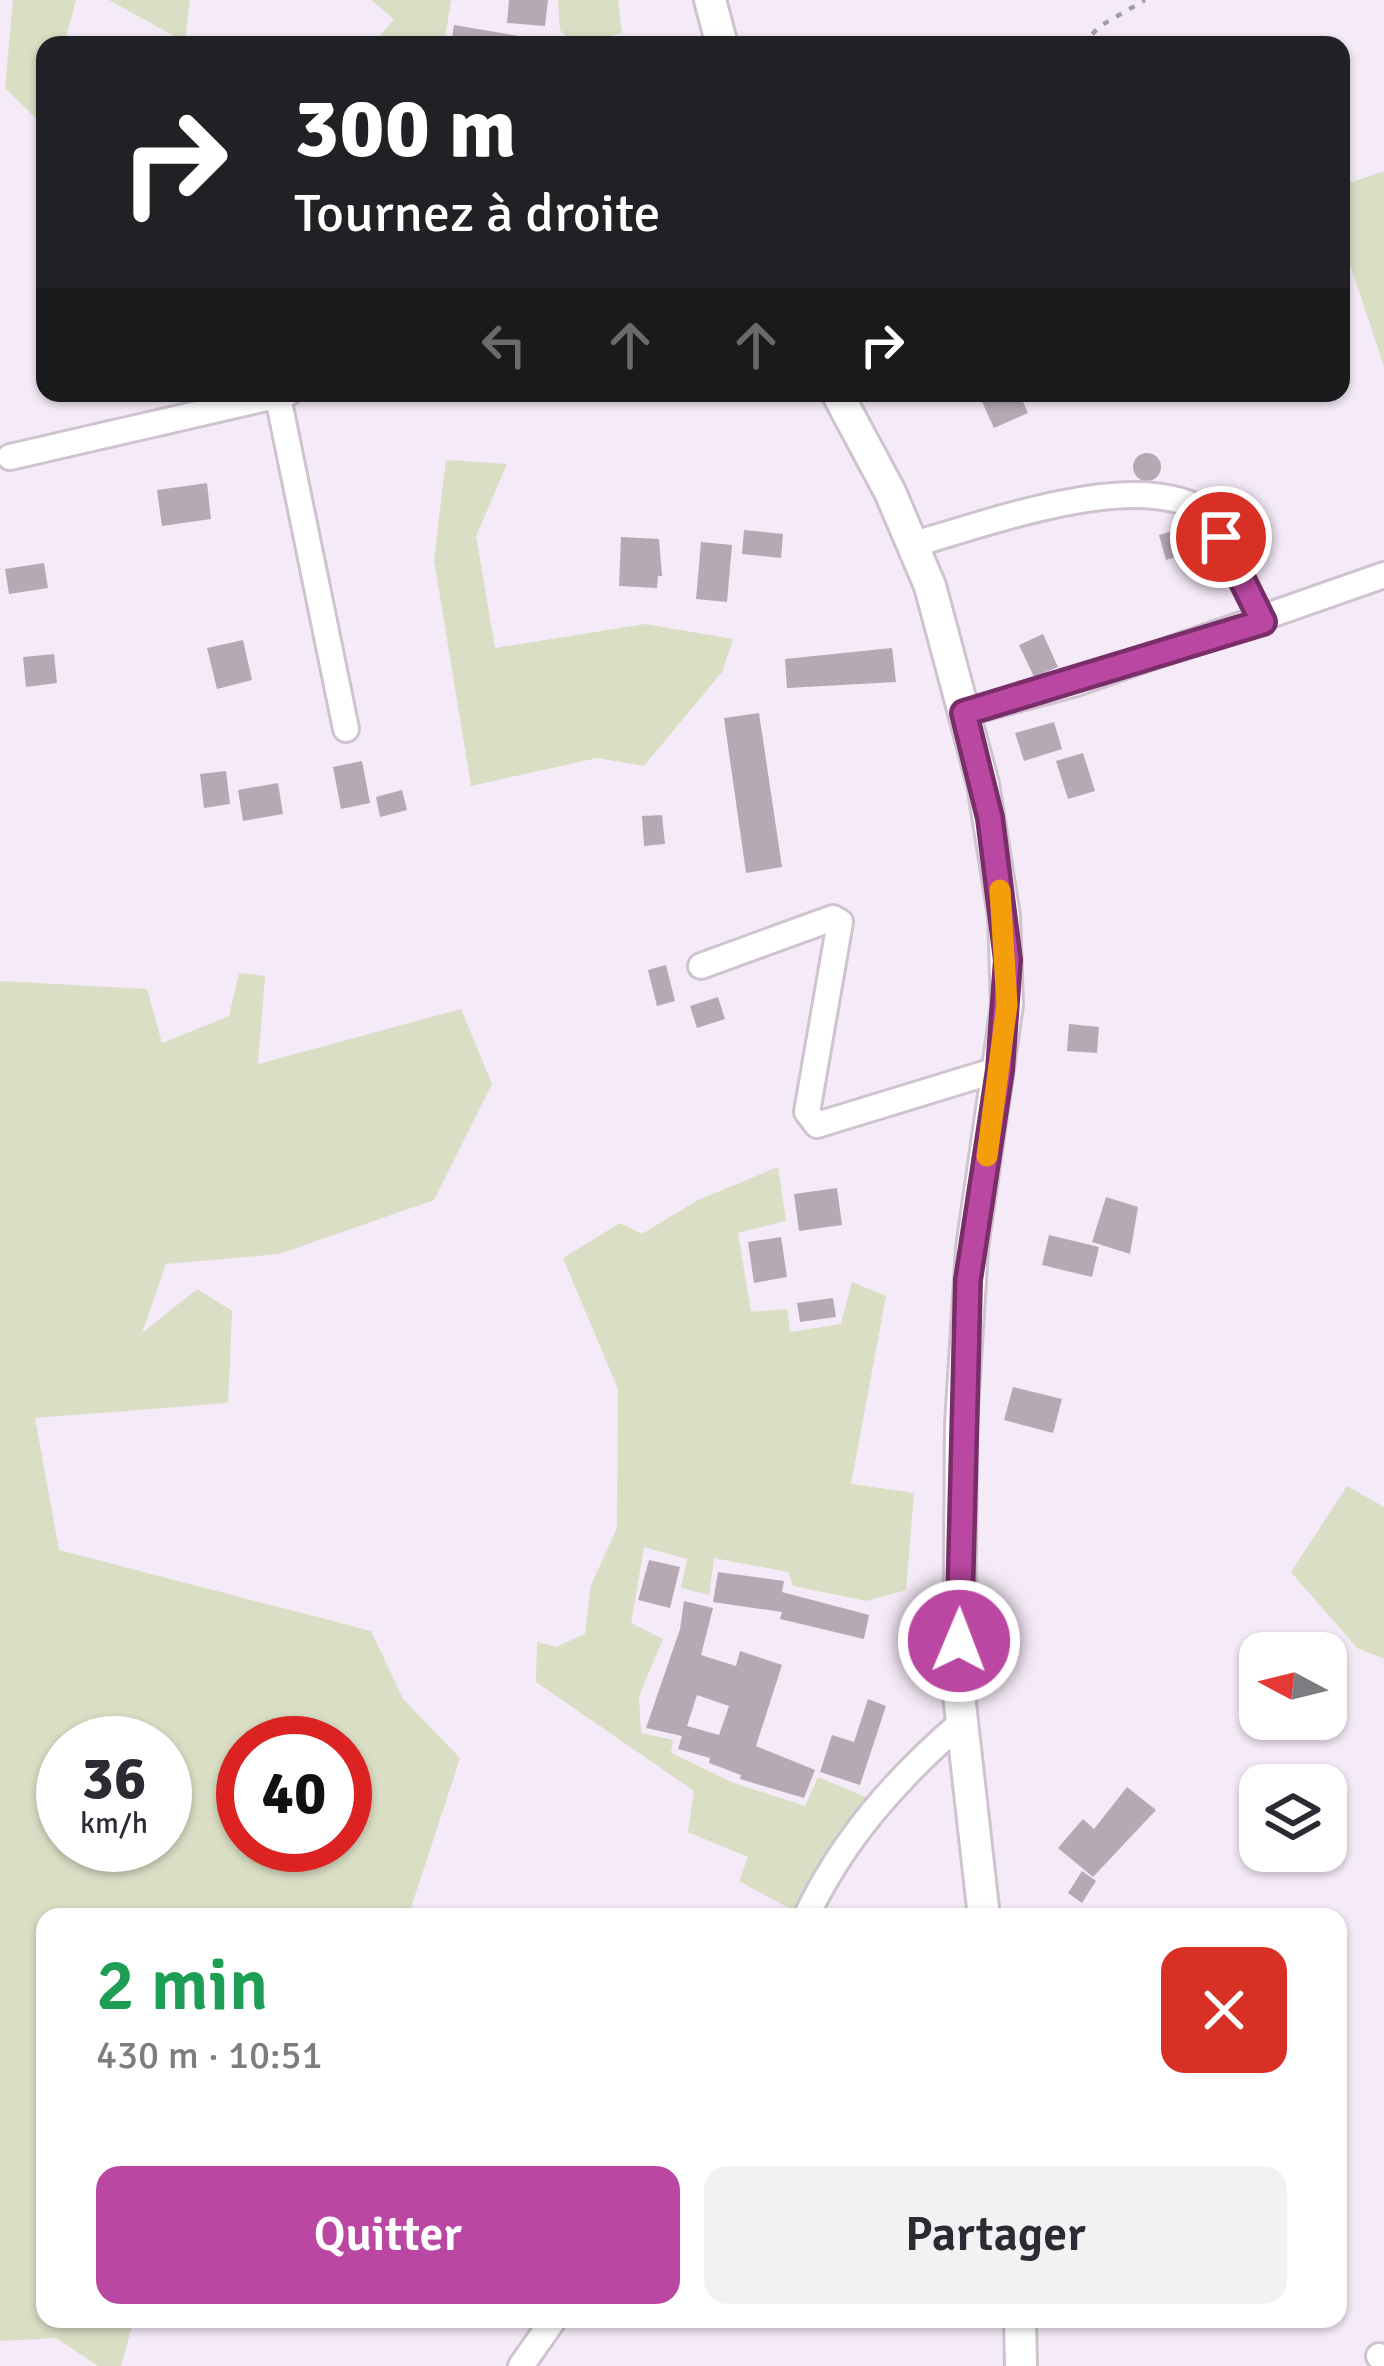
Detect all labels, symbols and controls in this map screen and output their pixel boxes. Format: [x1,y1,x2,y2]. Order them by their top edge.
text: 300 m [294,77,516,181]
icon: right [96,84,252,240]
text: Tournez à droite [294,180,661,247]
icon: left [471,312,537,378]
icon: ahead [597,312,663,378]
icon: ahead [723,312,789,378]
icon: right [849,312,915,378]
pin [1170,486,1272,588]
icon: arrive [1188,504,1254,570]
position arrow [896,1578,1022,1704]
north arrow [1239,1632,1347,1740]
map controls [1239,1632,1347,1872]
speed limit sign: 40 [216,1716,372,1872]
text: 36 [82,1742,146,1816]
button: layers [1239,1764,1347,1872]
text: km/h [80,1805,148,1842]
text: 2 min [96,1941,268,2030]
button: close [1161,1947,1287,2073]
text: 430 m · 10:51 [96,2031,323,2079]
button: Quitter [96,2166,680,2304]
button: Partager [704,2166,1287,2304]

